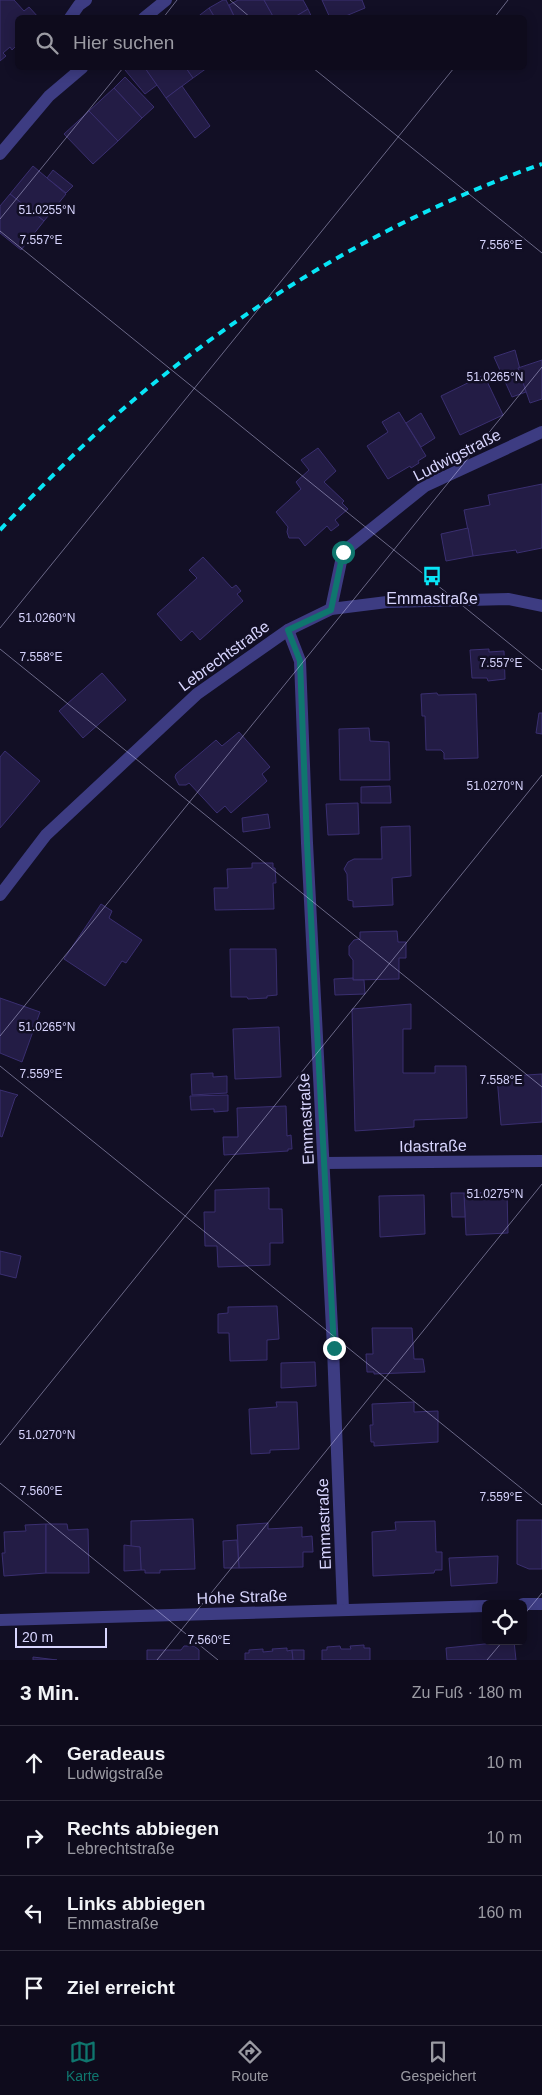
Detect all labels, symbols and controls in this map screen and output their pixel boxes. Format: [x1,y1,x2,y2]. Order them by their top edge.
search box [15,15,527,70]
icon: search [33,29,61,57]
text: Hier suchen [73,32,174,53]
text: 51.0255°N [19,203,75,217]
text: 7.557°E [20,233,62,247]
text: 7.556°E [480,238,522,252]
text: 51.0265°N [467,370,523,384]
street label: Ludwigstraße [410,426,504,484]
route start [332,541,355,564]
bus stop icon: Emmastraße [421,565,443,587]
place label: Emmastraße [386,590,478,607]
text: 51.0260°N [19,611,75,625]
street label: Lebrechtstraße [175,617,273,695]
text: 7.558°E [20,650,62,664]
text: 7.557°E [480,656,522,670]
text: 51.0270°N [467,779,523,793]
text: 51.0265°N [19,1020,75,1034]
text: 7.559°E [20,1067,62,1081]
street label: Emmastraße [295,1073,317,1165]
text: 7.558°E [480,1073,522,1087]
street label: Idastraße [399,1137,467,1155]
text: 51.0275°N [467,1187,523,1201]
route end [323,1337,346,1360]
text: 51.0270°N [19,1428,75,1442]
street label: Emmastraße [314,1478,334,1570]
text: 7.560°E [20,1484,62,1498]
text: 7.559°E [480,1490,522,1504]
street label: Hohe Straße [196,1587,288,1607]
map controls [482,1600,527,1645]
button: locate [482,1600,527,1645]
scale bar [15,1625,108,1648]
text: 20 m [22,1629,53,1645]
text: 7.560°E [188,1633,230,1647]
text: 3 Min. [20,1681,80,1704]
text: Zu Fuß · 180 m [412,1684,522,1701]
text: Geradeaus [67,1743,165,1764]
icon: ahead [20,1749,48,1777]
text: 10 m [486,1754,522,1771]
text: Ludwigstraße [67,1765,163,1782]
text: Rechts abbiegen [67,1818,219,1839]
icon: right [20,1824,48,1852]
text: 10 m [486,1829,522,1846]
text: Lebrechtstraße [67,1840,175,1857]
text: Links abbiegen [67,1893,205,1914]
icon: left [20,1899,48,1927]
text: 160 m [478,1904,522,1921]
text: Emmastraße [67,1915,159,1932]
icon: arrive [20,1974,48,2002]
text: Ziel erreicht [67,1977,175,1998]
tab: Karte [66,2038,99,2084]
tab: Route [231,2038,269,2084]
tab: Gespeichert [401,2038,476,2084]

